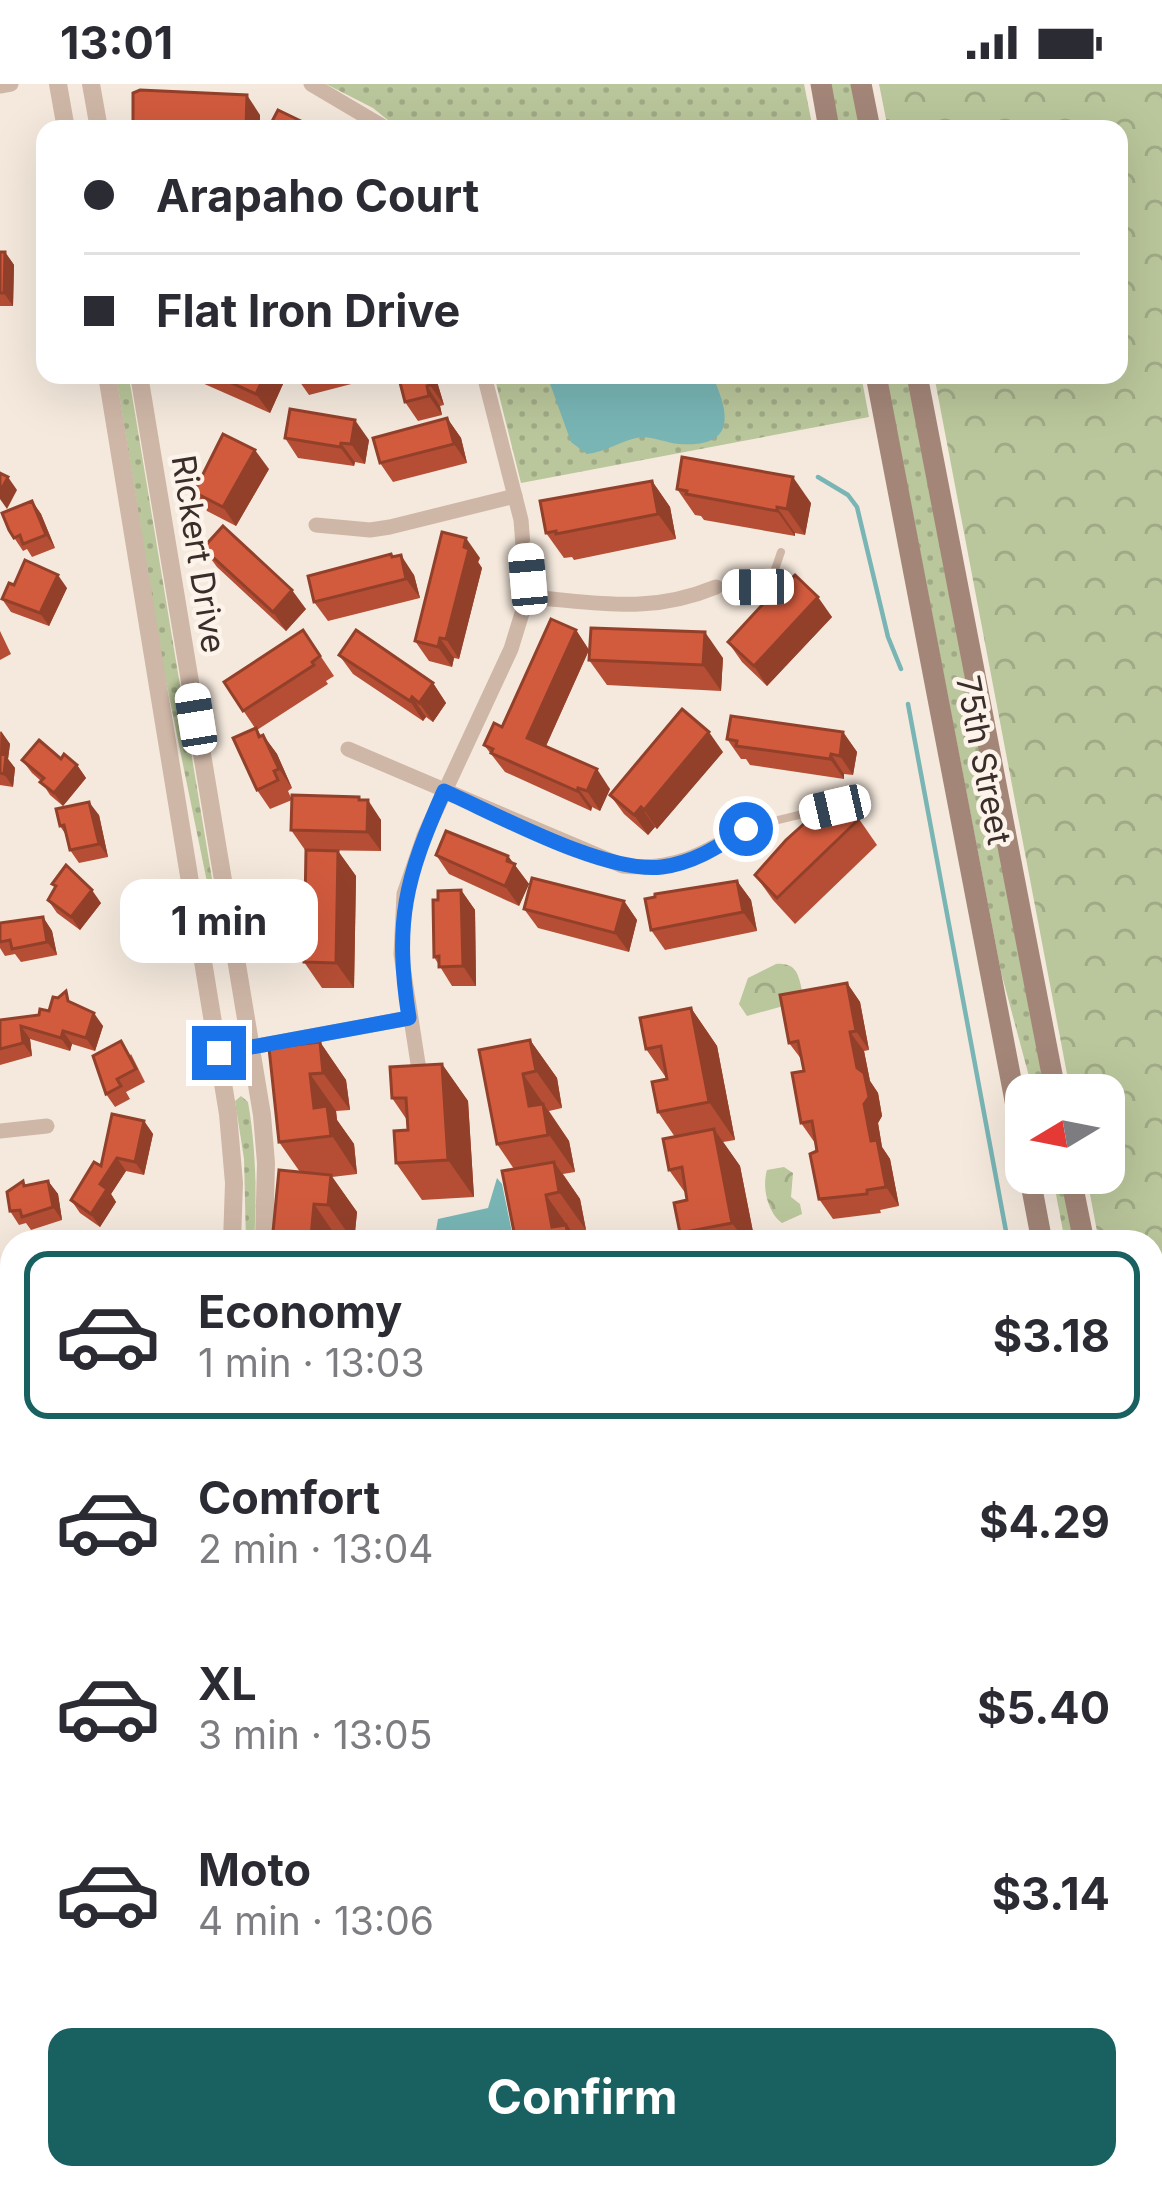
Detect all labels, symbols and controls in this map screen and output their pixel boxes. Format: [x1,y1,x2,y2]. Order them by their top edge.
text: 13:01 [60,15,173,70]
text: Arapaho Court [156,168,479,223]
text: Flat Iron Drive [156,283,460,338]
street label: Rickert Drive [164,452,234,656]
car [507,542,549,616]
car [722,568,794,606]
street label: 75th Street [948,672,1020,848]
car [173,681,219,757]
car [796,781,874,833]
route start [719,802,773,856]
callout: 1 min [120,879,318,963]
text: 1 min [171,897,267,944]
route end [192,1026,246,1080]
north arrow [1005,1074,1125,1194]
map controls [1005,1074,1125,1194]
icon: car [54,1281,162,1389]
text: Economy [198,1284,402,1339]
text: $3.18 [993,1308,1110,1363]
text: 1 min · 13:03 [198,1339,425,1386]
icon: car [54,1467,162,1575]
text: Comfort [198,1470,380,1525]
text: $4.29 [979,1494,1110,1549]
text: 2 min · 13:04 [198,1525,434,1572]
icon: car [54,1653,162,1761]
text: XL [198,1656,257,1711]
text: $5.40 [977,1680,1110,1735]
text: 3 min · 13:05 [198,1711,432,1758]
icon: car [54,1839,162,1947]
text: Moto [198,1842,311,1897]
text: $3.14 [992,1866,1110,1921]
text: 4 min · 13:06 [198,1897,434,1944]
button: Confirm [48,2028,1116,2166]

